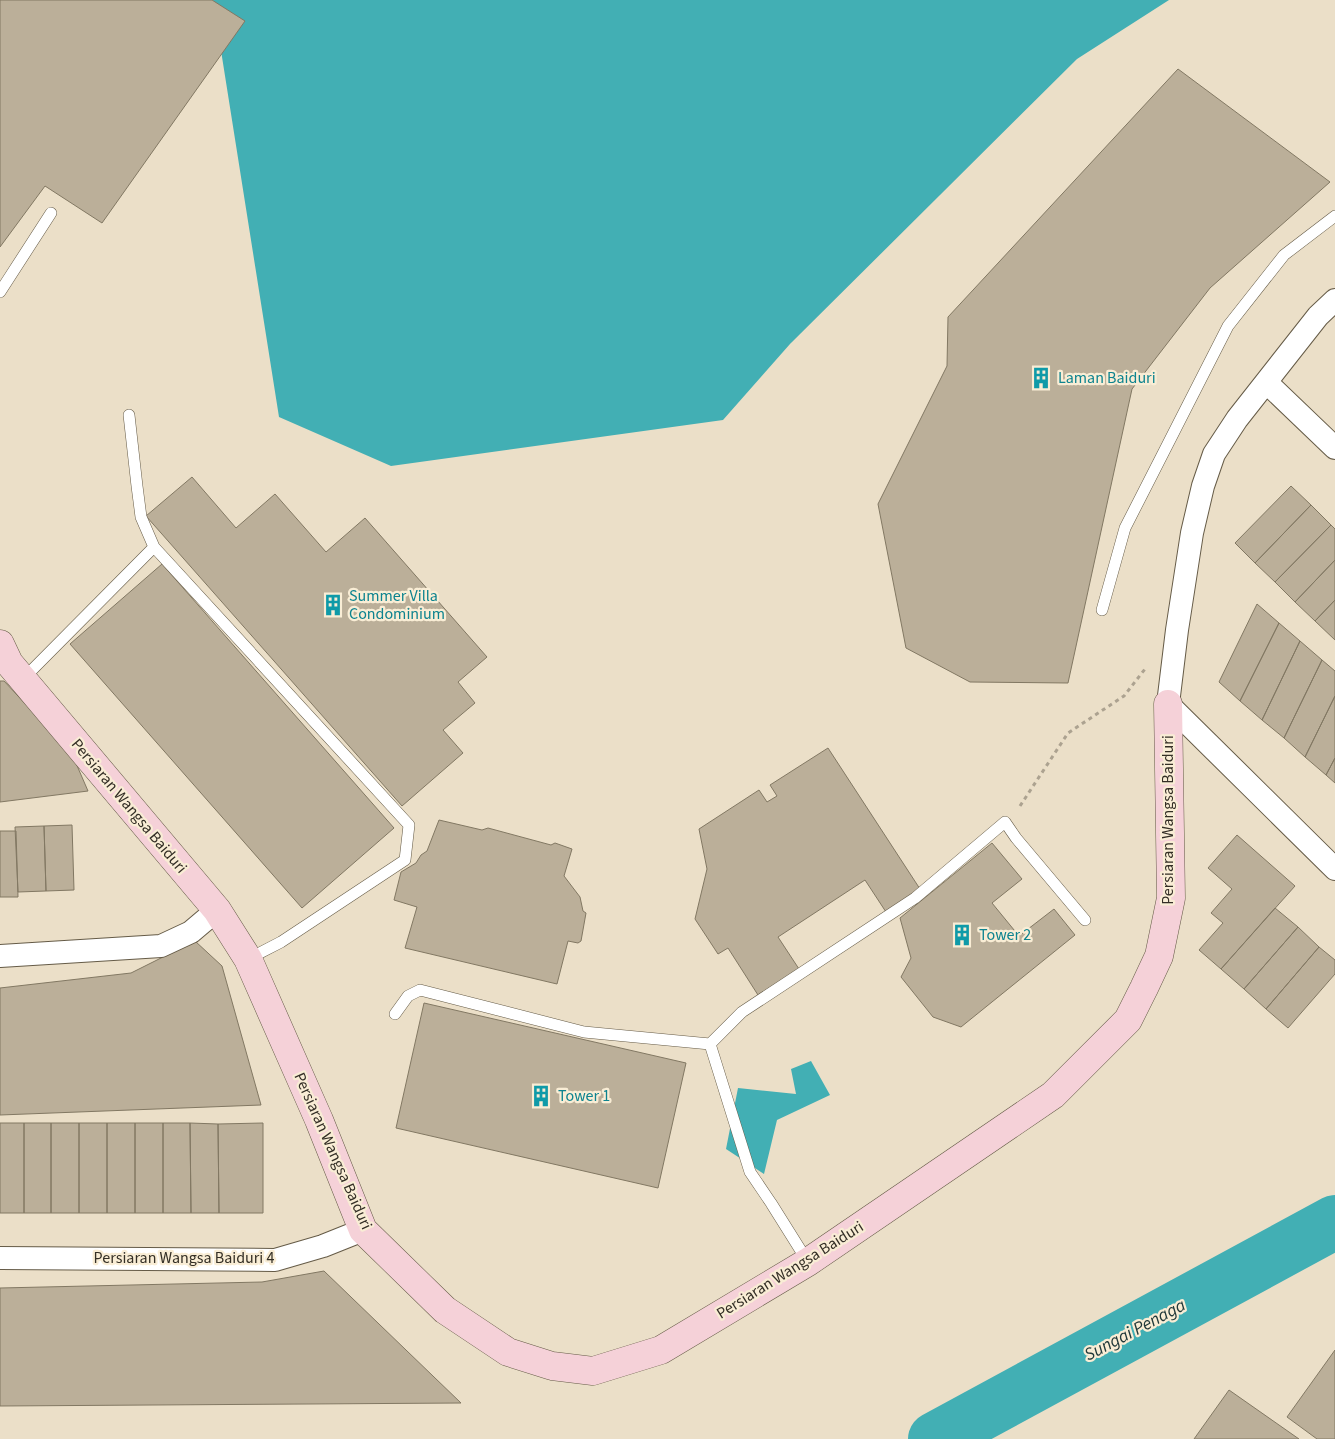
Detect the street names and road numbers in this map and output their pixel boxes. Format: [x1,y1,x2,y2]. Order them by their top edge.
street label: Persiaran Wangsa Baiduri [66,734,192,878]
street label: Persiaran Wangsa Baiduri [1157,735,1179,905]
street label: Persiaran Wangsa Baiduri [288,1069,378,1233]
street label: Persiaran Wangsa Baiduri [712,1216,868,1324]
street label: Persiaran Wangsa Baiduri 4 [94,1247,274,1269]

